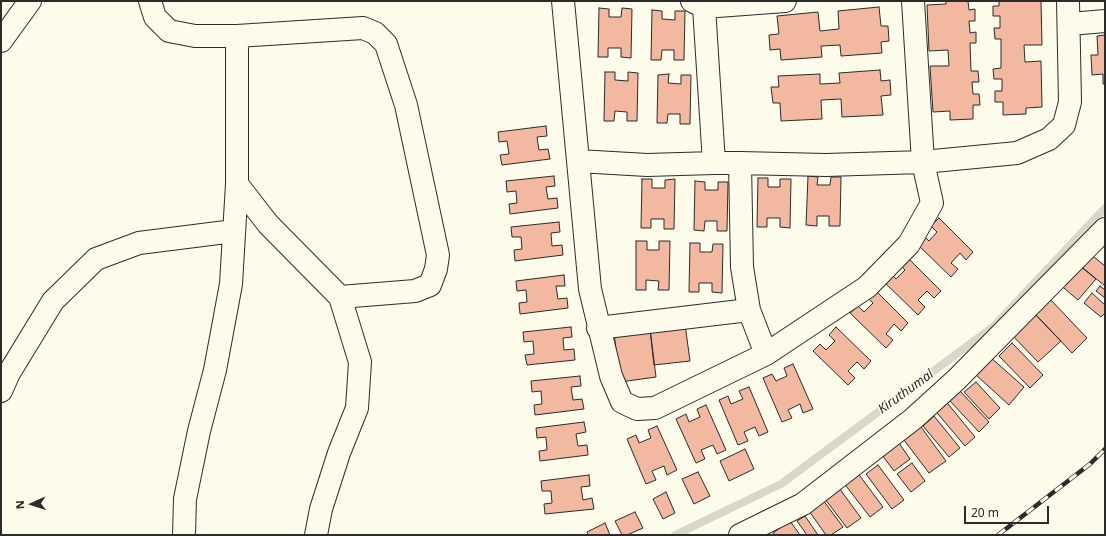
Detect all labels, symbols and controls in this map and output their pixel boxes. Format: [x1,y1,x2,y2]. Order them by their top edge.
water label: Kiruthumal [875,367,937,417]
north arrow [12,484,52,524]
scale bar [966,498,1051,524]
text: N [12,500,27,510]
text: 20 m [971,504,999,521]

